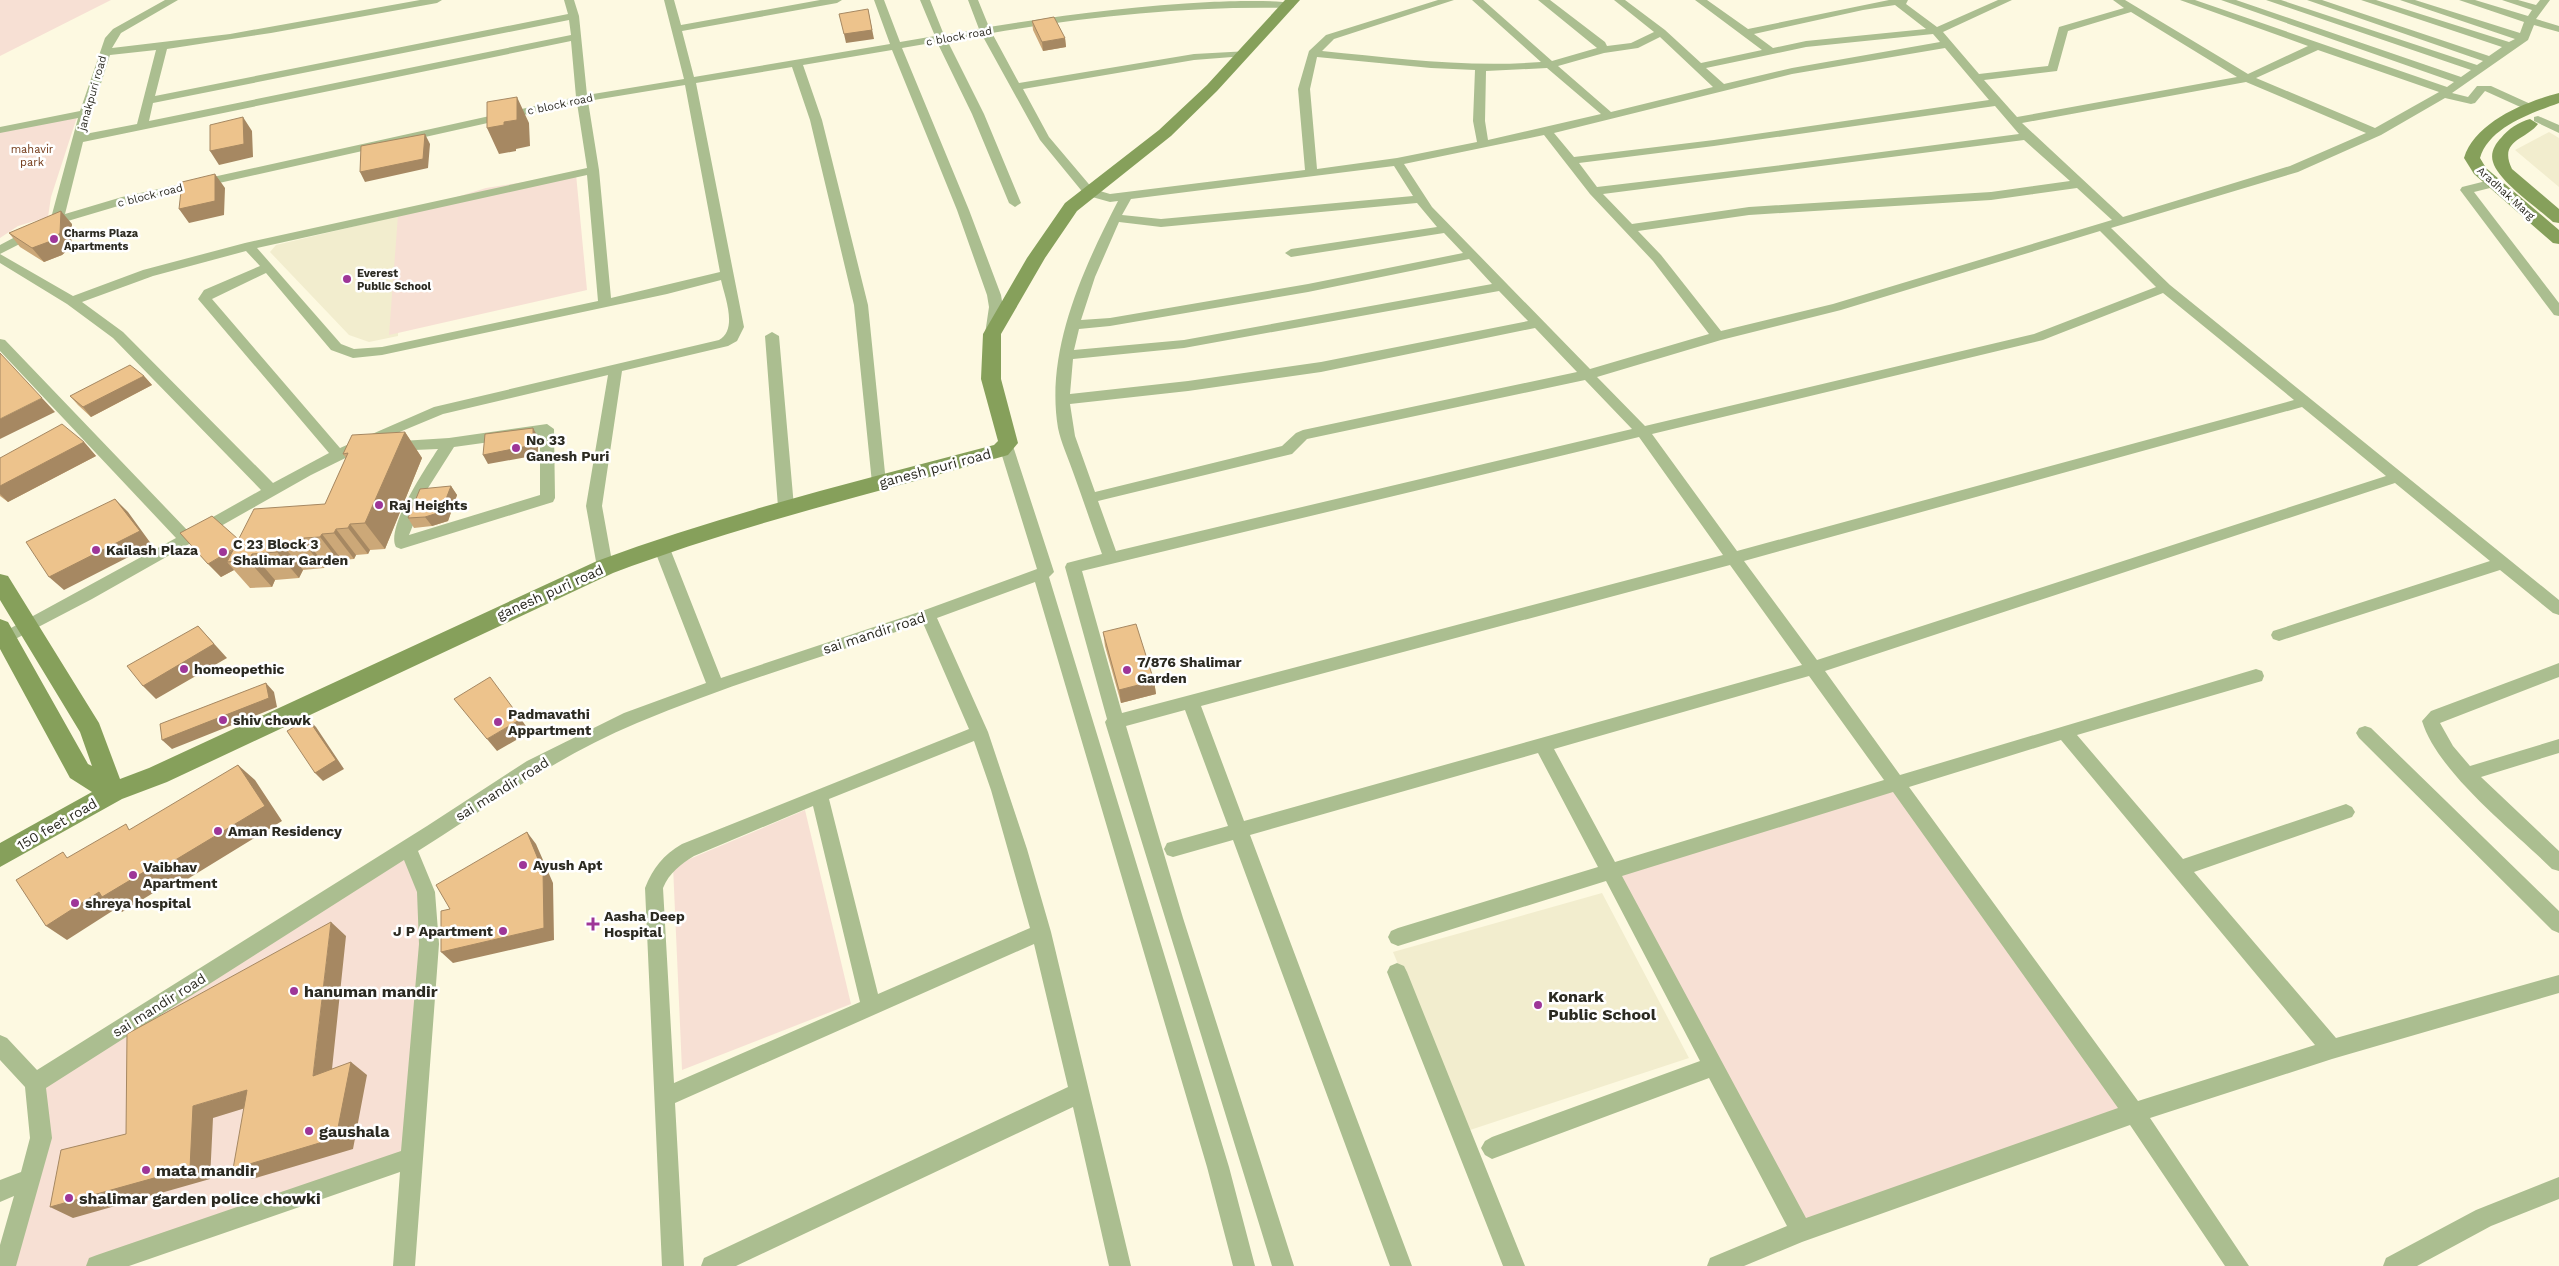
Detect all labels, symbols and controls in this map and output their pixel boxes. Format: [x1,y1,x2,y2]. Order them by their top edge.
street label: c block road [925,24,993,49]
street label: janakpuri road [75,54,109,133]
street label: c block road [526,91,594,118]
park label: mahavir park [11,143,54,169]
street label: Aradhak Marg [2474,164,2537,223]
street label: c block road [116,181,184,210]
place label: Charms Plaza Apartments [64,227,139,253]
marker: Charms Plaza Apartments [48,233,60,245]
place label: Everest Public School [357,267,432,293]
marker: Everest Public School [341,273,353,285]
place label: No 33 Ganesh Puri [526,432,609,464]
marker: No 33 Ganesh Puri [510,442,522,454]
street label: ganesh puri road [877,445,993,491]
place label: Raj Heights [389,497,468,513]
marker: Raj Heights [373,499,385,511]
place label: C 23 Block 3 Shalimar Garden [233,536,348,568]
place label: Kailash Plaza [106,542,199,558]
marker: Kailash Plaza [90,544,102,556]
marker: C 23 Block 3 Shalimar Garden [217,546,229,558]
street label: ganesh puri road [494,561,606,623]
street label: sai mandir road [821,609,927,657]
place label: 7/876 Shalimar Garden [1137,654,1242,686]
place label: homeopethic [194,661,285,677]
marker: homeopethic [178,663,190,675]
marker: 7/876 Shalimar Garden [1121,664,1133,676]
place label: Padmavathi Appartment [508,706,591,738]
place label: shiv chowk [233,712,311,728]
marker: shiv chowk [217,714,229,726]
marker: Padmavathi Appartment [492,716,504,728]
street label: sai mandir road [452,754,552,824]
street label: 150 feet road [14,795,100,853]
place label: Aman Residency [228,823,342,839]
marker: Aman Residency [212,825,224,837]
place label: Ayush Apt [533,857,602,873]
place label: Vaibhav Apartment [143,859,217,891]
marker: Ayush Apt [517,859,529,871]
marker: Vaibhav Apartment [127,869,139,881]
place label: shreya hospital [85,895,191,911]
marker: shreya hospital [69,897,81,909]
place label: Aasha Deep Hospital [604,908,685,940]
marker: Aasha Deep Hospital [586,917,600,931]
place label: J P Apartment [393,923,493,939]
marker: J P Apartment [497,925,509,937]
street label: sai mandir road [109,970,209,1040]
place label: hanuman mandir [304,982,438,1001]
marker: hanuman mandir [288,985,300,997]
place label: Konark Public School [1548,987,1657,1024]
marker: Konark Public School [1532,999,1544,1011]
place label: gaushala [319,1122,390,1141]
marker: gaushala [303,1125,315,1137]
place label: mata mandir [156,1161,257,1180]
marker: mata mandir [140,1164,152,1176]
place label: shalimar garden police chowki [79,1189,321,1208]
marker: shalimar garden police chowki [63,1192,75,1204]

